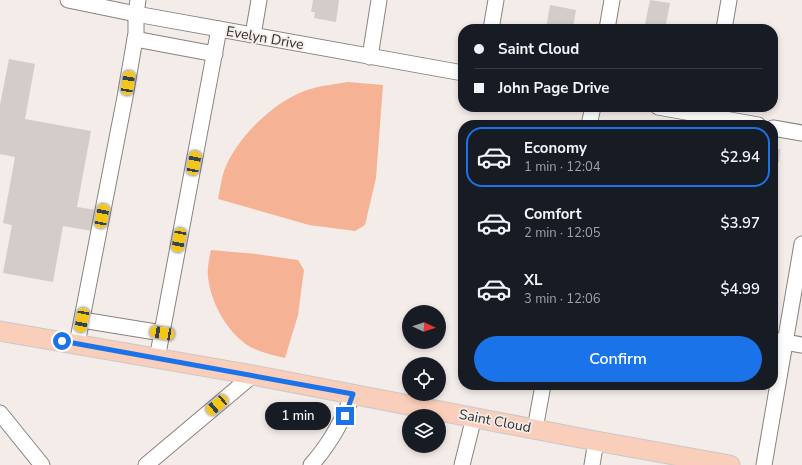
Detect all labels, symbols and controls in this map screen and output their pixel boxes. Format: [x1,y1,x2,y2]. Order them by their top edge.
street label: Evelyn Drive [225,22,305,54]
text: Saint Cloud [498,39,579,59]
car [120,70,136,96]
text: John Page Drive [498,78,609,98]
text: Economy [524,138,587,158]
icon: car [476,139,512,175]
text: $2.94 [720,147,760,167]
car [186,150,202,176]
text: 1 min · 12:04 [524,158,600,176]
car [94,203,110,229]
text: Comfort [524,204,581,224]
icon: car [476,205,512,241]
text: $3.97 [720,213,760,233]
text: 2 min · 12:05 [524,224,600,242]
car [171,227,187,253]
text: XL [524,270,543,290]
icon: car [476,271,512,307]
text: $4.99 [720,279,760,299]
text: 3 min · 12:06 [524,290,600,308]
north arrow [402,305,446,349]
map controls [402,305,446,453]
car [74,307,90,333]
car [149,325,175,341]
route start [53,332,71,350]
button: Confirm [474,336,762,382]
button: locate [402,357,446,401]
car [204,393,230,417]
callout: 1 min [265,402,331,430]
street label: Saint Cloud [457,405,533,437]
text: 1 min [281,407,315,425]
route end [336,407,354,425]
button: layers [402,409,446,453]

